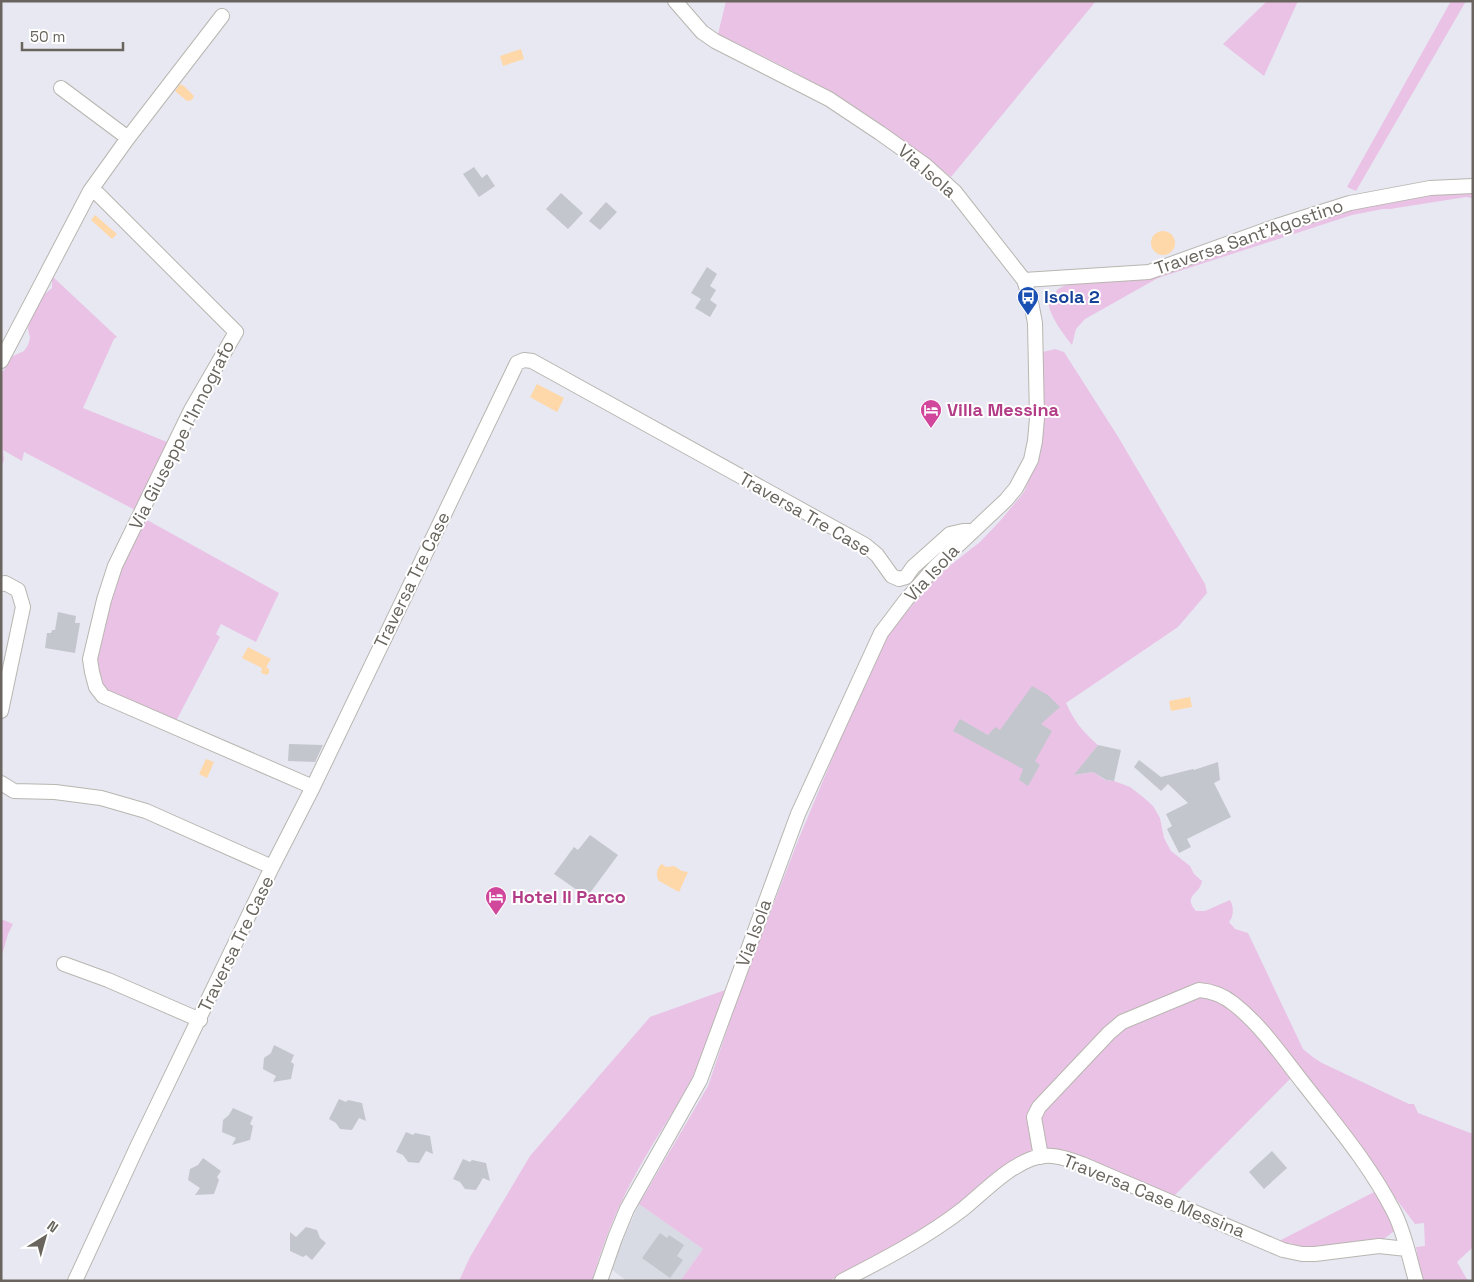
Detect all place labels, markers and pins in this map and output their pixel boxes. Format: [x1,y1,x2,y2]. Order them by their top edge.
bus stop icon: Isola 2 [1016,285,1040,316]
place label: Isola 2 [1044,285,1100,308]
hotel icon: Villa Messina [919,398,943,429]
place label: Villa Messina [947,398,1059,421]
hotel icon: Hotel Il Parco [484,885,508,916]
place label: Hotel Il Parco [512,885,626,908]

